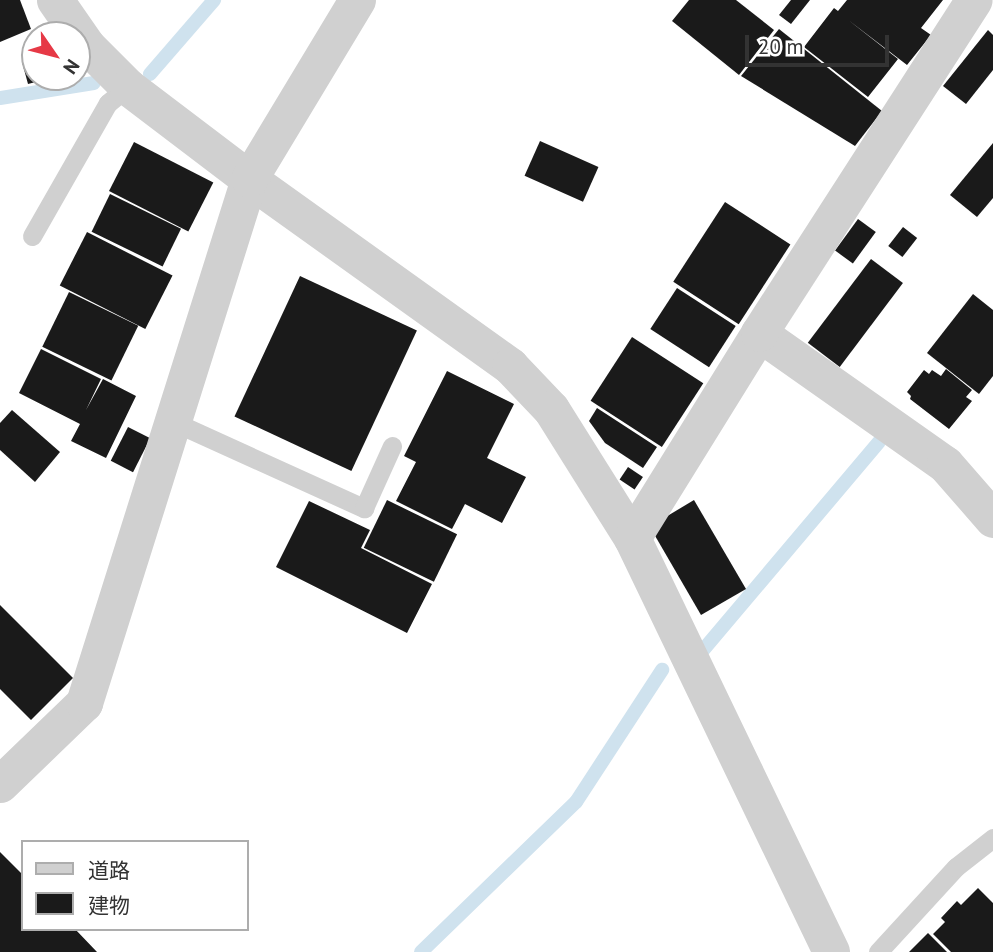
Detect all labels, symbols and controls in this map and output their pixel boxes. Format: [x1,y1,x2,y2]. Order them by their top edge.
north arrow [21,21,91,91]
scale bar [748,21,892,65]
text: 20 m [758,33,804,60]
text: N [58,55,85,79]
legend [21,840,248,931]
text: 道路 [88,857,130,884]
text: 建物 [88,892,130,919]

